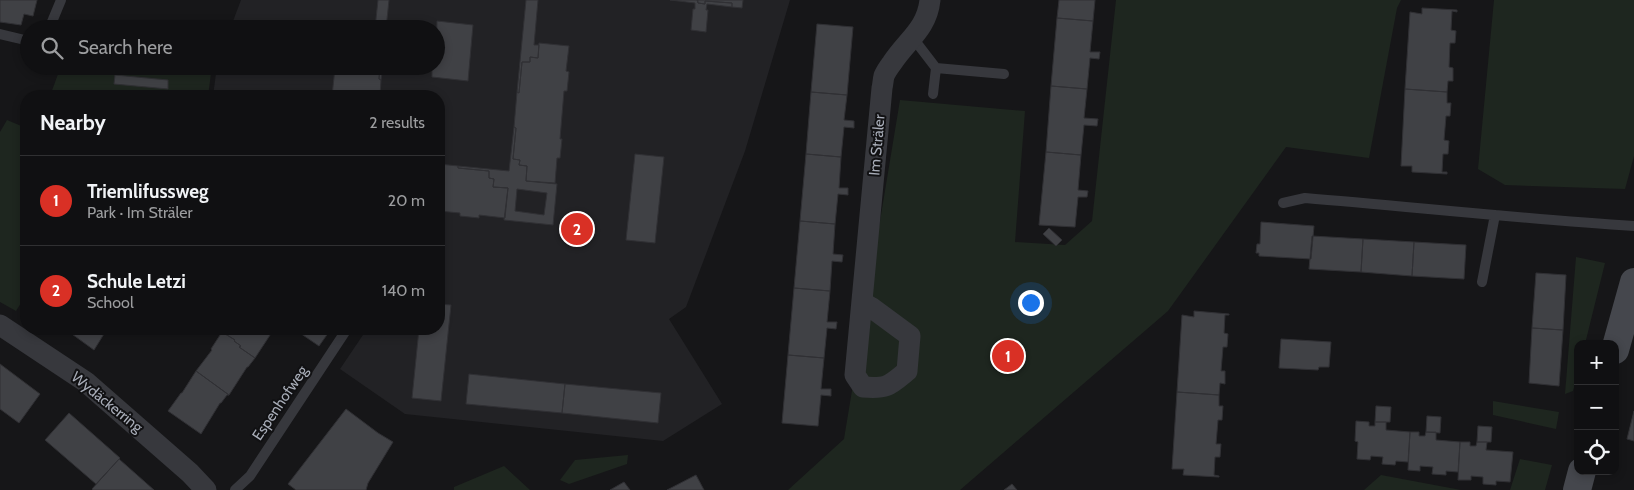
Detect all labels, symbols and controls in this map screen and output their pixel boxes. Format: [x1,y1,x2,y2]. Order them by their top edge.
search box [20,20,445,75]
icon: search [38,34,66,62]
text: Search here [78,36,172,59]
text: Nearby [40,110,106,135]
text: 2 results [369,113,425,132]
street label: Im Sträler [865,113,889,176]
text: Triemlifussweg [87,180,209,203]
text: 1 [53,191,59,210]
text: 20 m [388,191,425,210]
text: Park · Im Sträler [87,203,192,222]
pin: 2 [561,210,593,248]
text: Schule Letzi [87,270,186,293]
text: 2 [52,281,60,300]
text: 140 m [382,281,425,300]
your location [1018,290,1044,316]
text: School [87,293,134,312]
pin: 1 [992,337,1024,375]
map controls [1574,340,1619,475]
button: + [1574,340,1619,385]
street label: Espenhofweg [248,362,312,444]
street label: Wydäckerring [68,368,147,437]
button: − [1574,385,1619,430]
button: locate [1574,430,1619,475]

